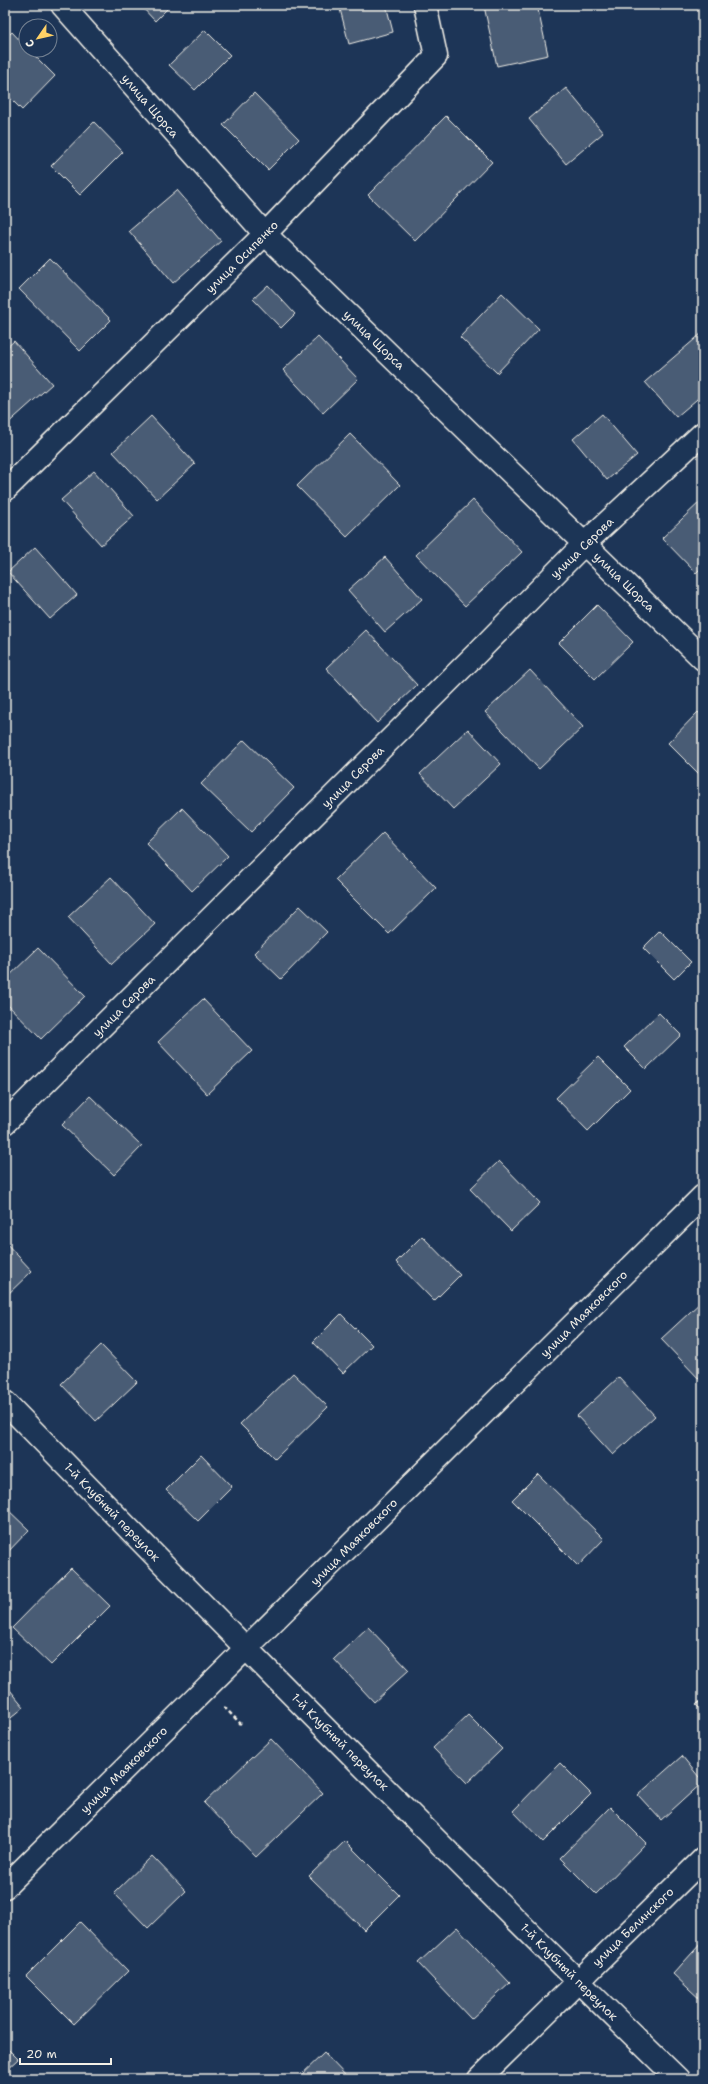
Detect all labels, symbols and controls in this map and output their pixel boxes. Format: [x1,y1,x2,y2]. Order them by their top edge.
north arrow [18,18,58,58]
text: С [22,36,38,50]
street label: улица Щорса [118,71,183,142]
street label: улица Осипенко [202,217,282,297]
street label: улица Щорса [340,307,409,374]
street label: улица Серова [547,513,617,582]
street label: улица Щорса [590,549,659,616]
street label: улица Серова [318,742,388,812]
street label: улица Серова [89,971,159,1041]
street label: улица Маяковского [537,1267,631,1361]
street label: 1-й Клубный переулок [61,1459,164,1565]
street label: улица Маяковского [307,1495,401,1589]
street label: 1-й Клубный переулок [288,1690,393,1795]
street label: улица Маяковского [77,1723,171,1817]
street label: улица Белинского [589,1884,677,1970]
street label: 1-й Клубный переулок [517,1920,622,2025]
scale bar [20,2040,111,2066]
text: 20 m [26,2046,57,2062]

